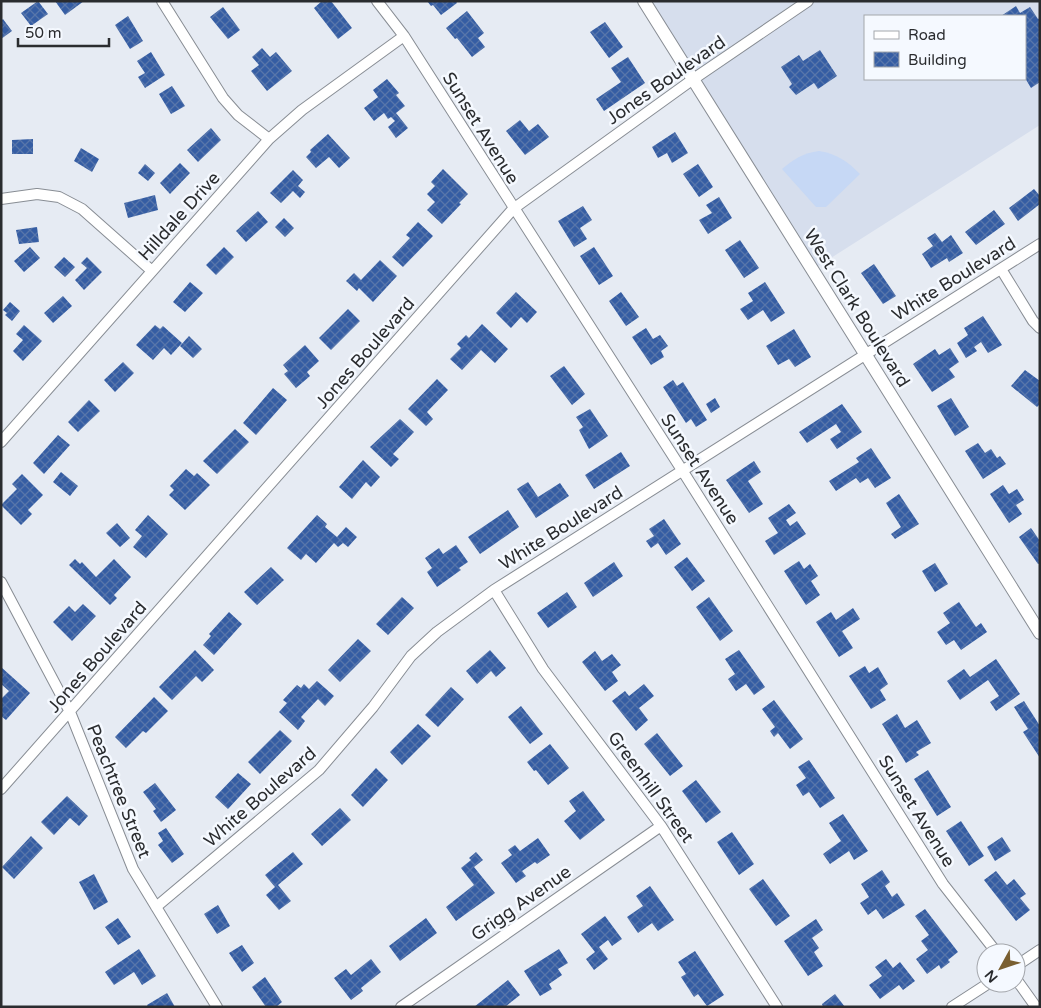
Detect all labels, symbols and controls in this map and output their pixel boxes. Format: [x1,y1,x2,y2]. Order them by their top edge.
scale bar [18,15,109,47]
legend [864,15,1026,80]
text: 50 m [25,24,62,42]
text: Road [908,26,946,44]
street label: Jones Boulevard [602,31,730,129]
text: Building [908,51,967,69]
street label: Sunset Avenue [438,68,524,188]
street label: Hilldale Drive [133,167,225,265]
street label: West Clark Boulevard [799,225,915,391]
street label: White Boulevard [888,232,1020,326]
street label: Jones Boulevard [311,293,419,413]
street label: Sunset Avenue [656,409,744,529]
street label: White Boulevard [495,481,627,575]
street label: Jones Boulevard [43,597,151,717]
street label: Peachtree Street [82,721,156,861]
street label: Greenhill Street [603,727,699,847]
street label: White Boulevard [199,742,321,852]
street label: Sunset Avenue [874,751,960,871]
street label: Grigg Avenue [467,860,575,946]
north arrow [976,943,1026,993]
text: N [981,966,1002,986]

